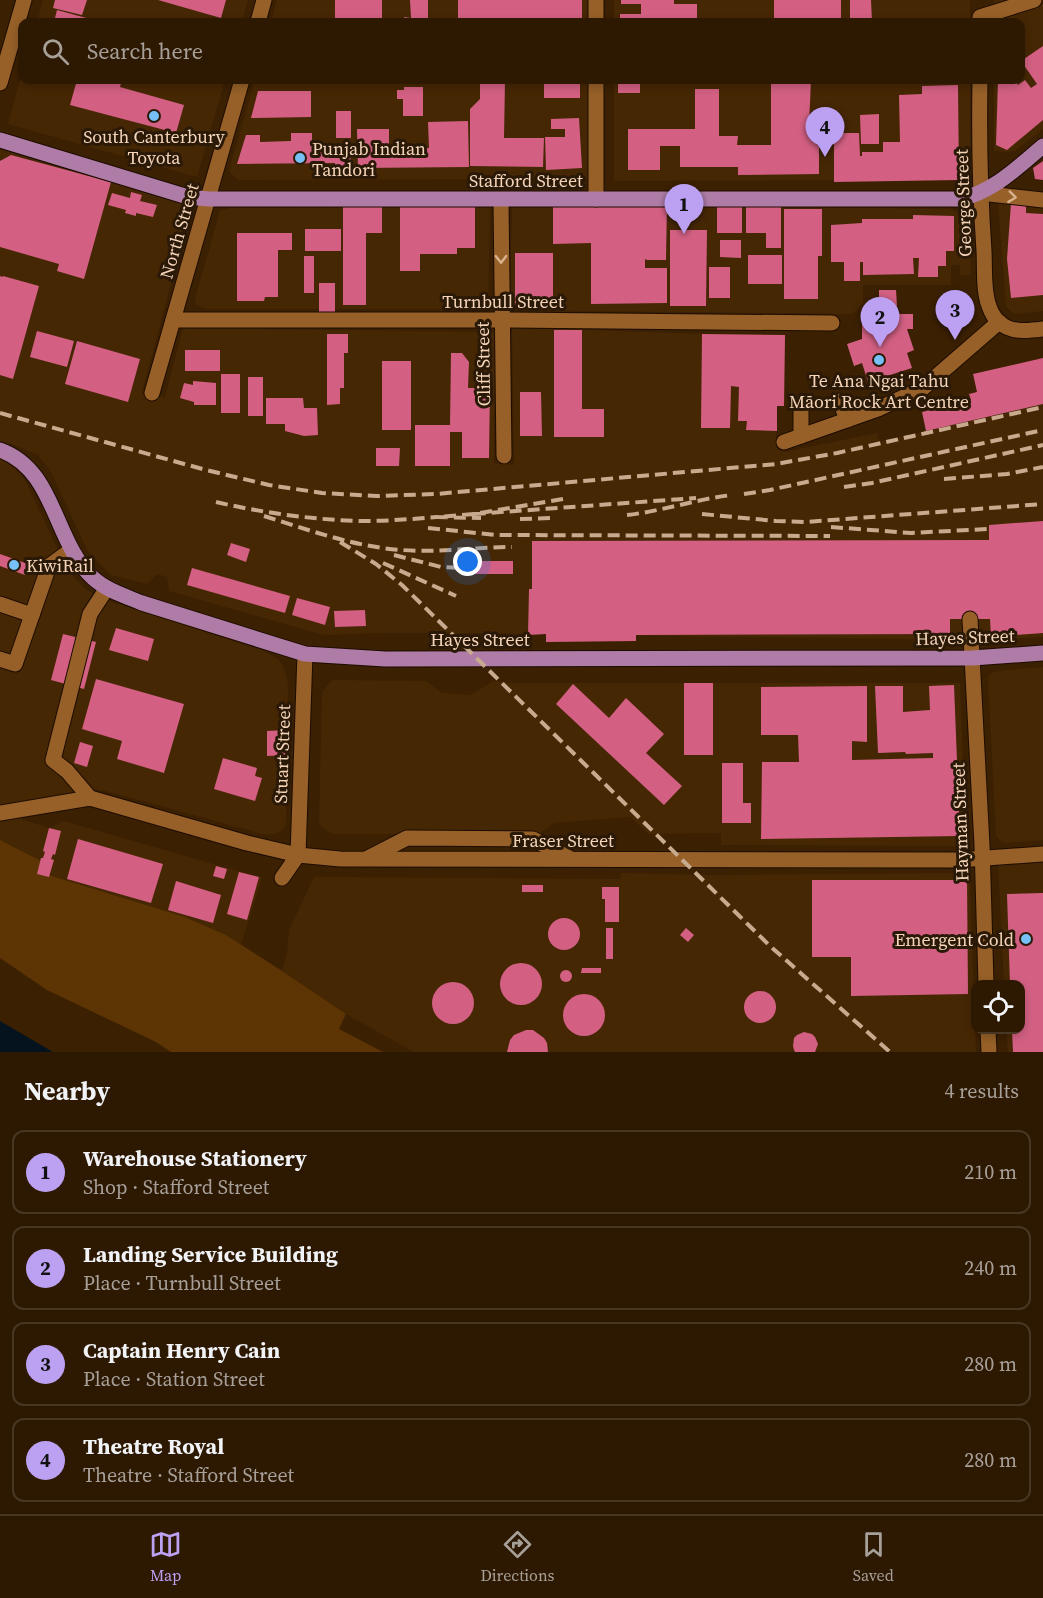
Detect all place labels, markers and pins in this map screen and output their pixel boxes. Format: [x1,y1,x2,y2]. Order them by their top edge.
pin: 4 [806,108,844,157]
marker: South Canterbury Toyota [147,109,161,123]
place label: South Canterbury Toyota [83,124,226,170]
place label: Punjab Indian Tandori [312,136,426,182]
marker: Punjab Indian Tandori [293,151,307,165]
pin: 1 [664,184,704,234]
pin: 3 [936,290,974,340]
pin: 2 [860,298,900,347]
marker: Te Ana Ngai Tahu Māori Rock Art Centre [872,353,886,367]
place label: Te Ana Ngai Tahu Māori Rock Art Centre [789,368,969,414]
place label: KiwiRail [26,553,94,578]
marker: KiwiRail [7,558,21,572]
place label: Emergent Cold [894,927,1014,952]
marker: Emergent Cold [1019,932,1033,946]

